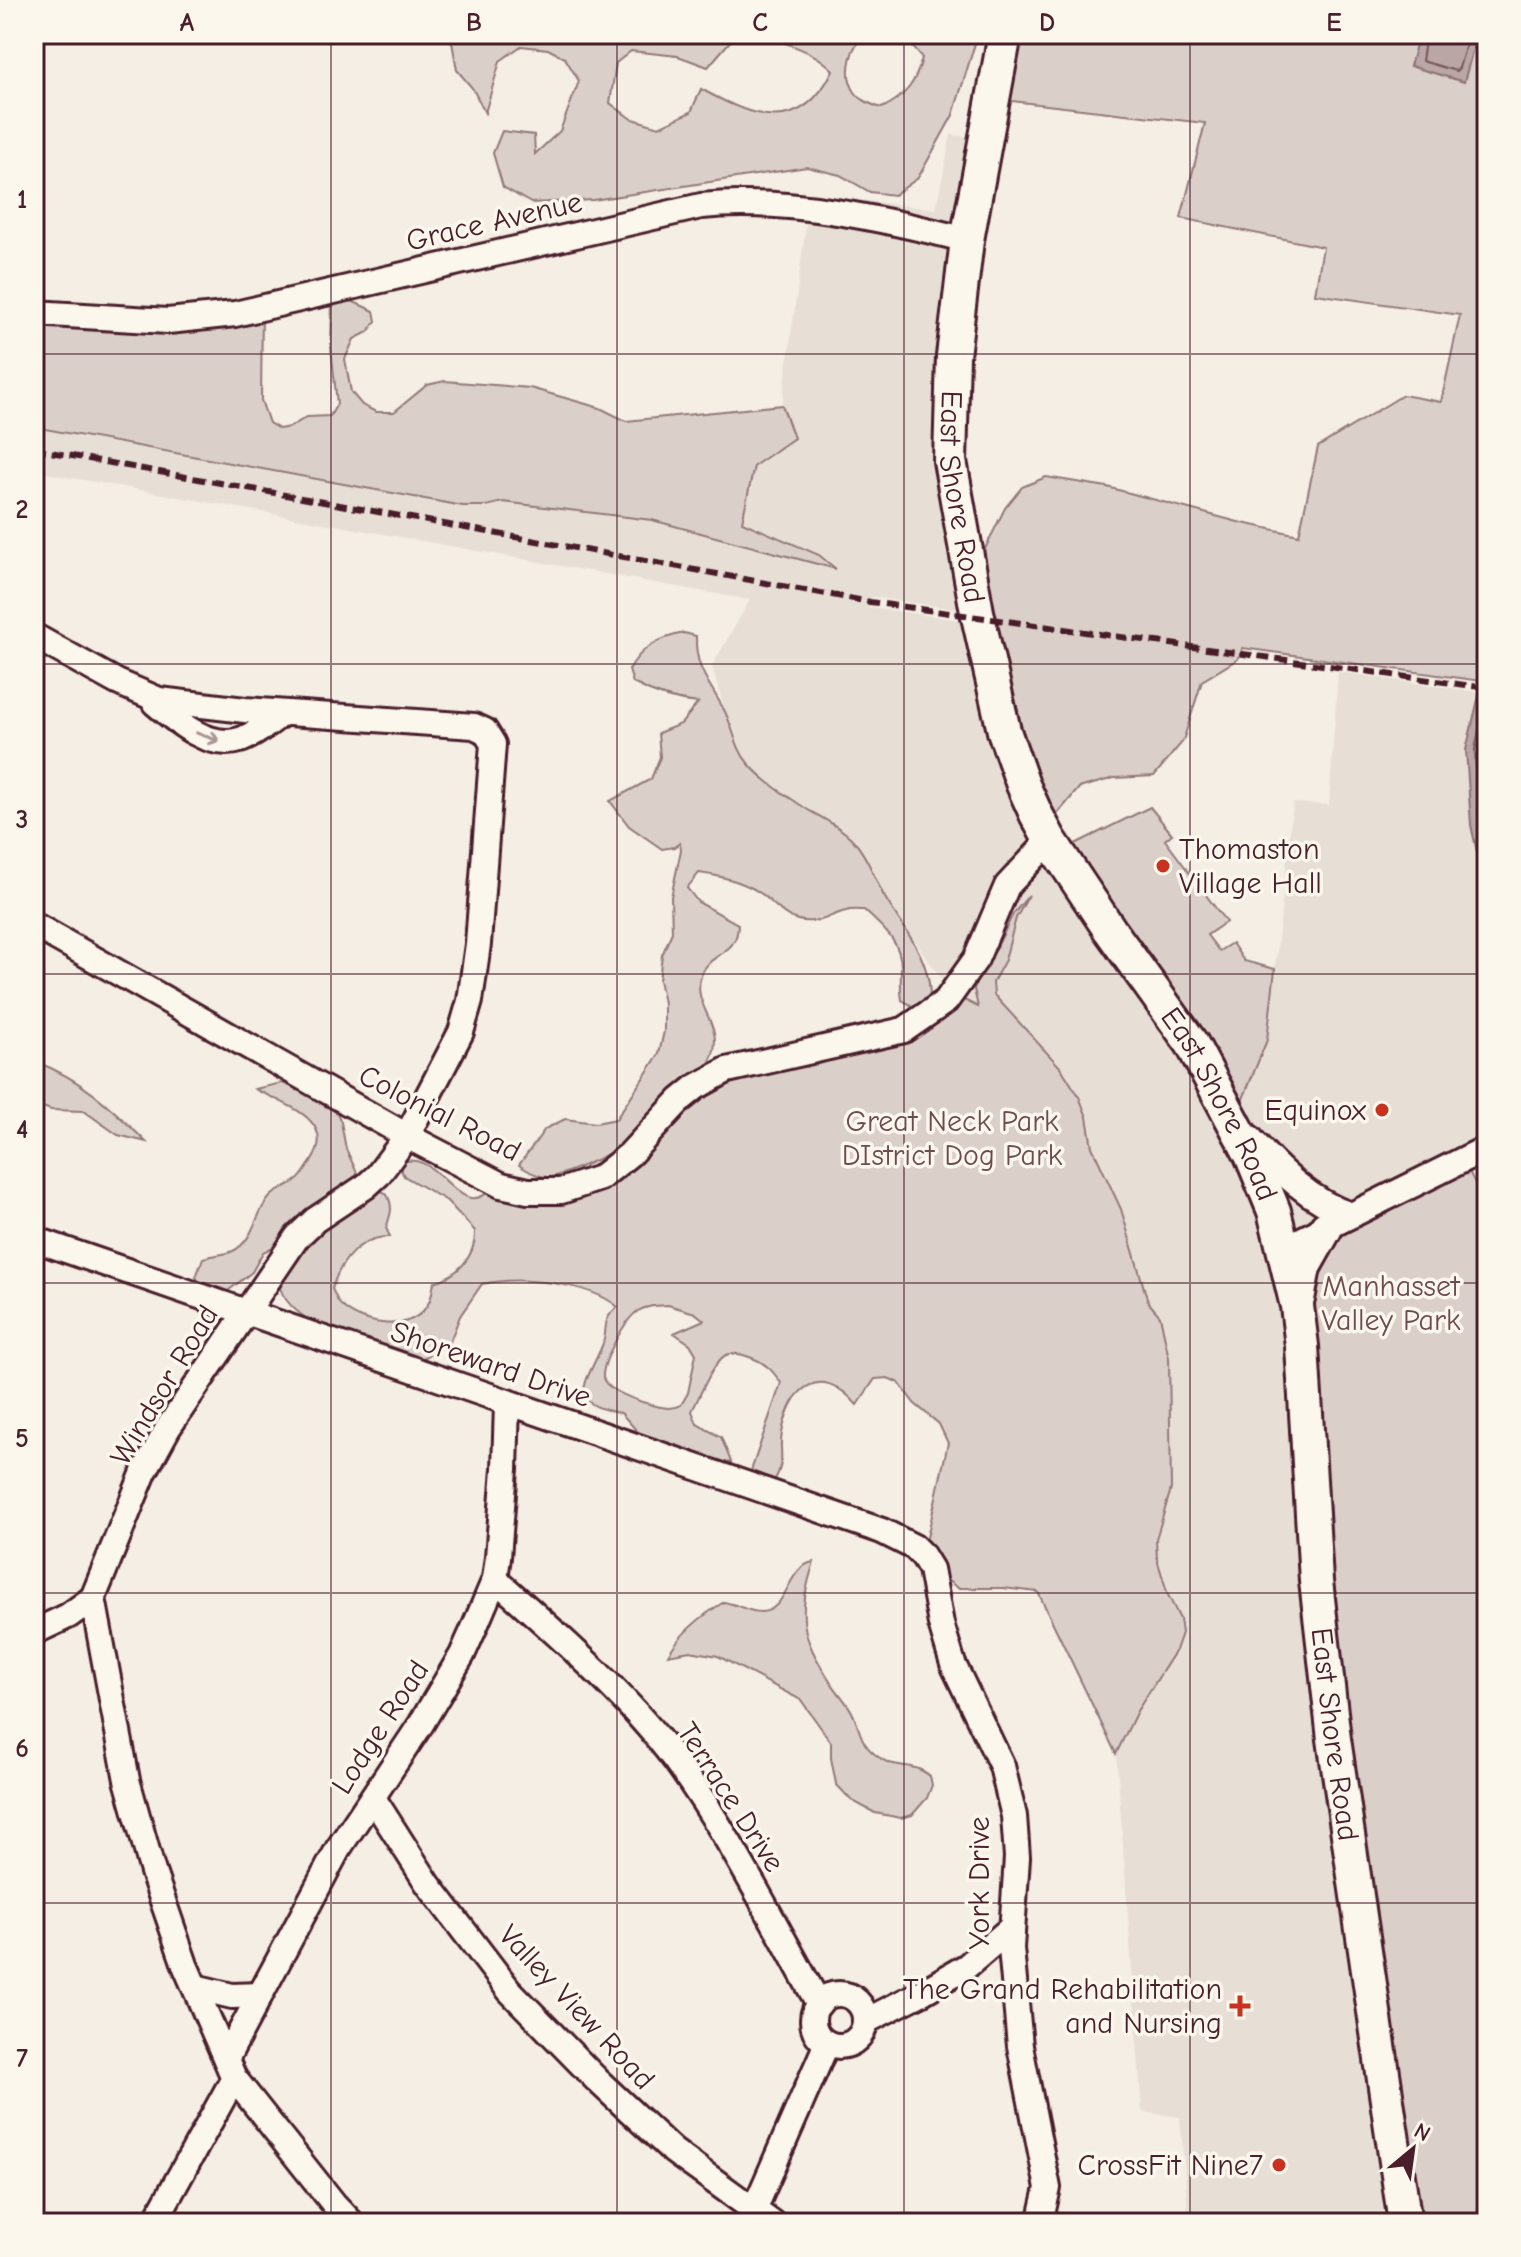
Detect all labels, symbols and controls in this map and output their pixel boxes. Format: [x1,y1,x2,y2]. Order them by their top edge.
text: A [180,8,195,38]
text: B [466,8,482,38]
text: C [752,8,768,38]
text: D [1039,8,1055,38]
text: E [1326,8,1342,38]
street label: Grace Avenue [403,184,585,259]
text: 1 [17,185,27,215]
street label: East Shore Road [931,390,992,606]
text: 2 [16,495,28,525]
one-way arrow [195,731,220,745]
text: 3 [16,805,28,835]
place label: Thomaston Village Hall [1179,832,1322,901]
marker: Thomaston Village Hall [1154,857,1172,875]
street label: East Shore Road [1153,1001,1285,1206]
street label: Colonial Road [353,1058,527,1169]
place label: Equinox [1264,1093,1367,1128]
marker: Equinox [1373,1101,1391,1119]
park label: Great Neck Park DIstrict Dog Park [842,1104,1063,1173]
text: 4 [16,1115,28,1145]
park label: Manhasset Valley Park [1322,1269,1461,1338]
street label: Windsor Road [103,1299,226,1472]
street label: Shoreward Drive [386,1314,595,1415]
text: 5 [15,1424,29,1454]
street label: East Shore Road [1303,1626,1366,1843]
street label: Lodge Road [324,1654,436,1801]
street label: Terrace Drive [669,1716,792,1879]
text: 6 [15,1734,29,1764]
street label: York Drive [962,1817,997,1949]
street label: Valley View Road [492,1918,662,2097]
place label: The Grand Rehabilitation and Nursing [903,1972,1222,2041]
marker: The Grand Rehabilitation and Nursing [1229,1995,1251,2017]
text: 7 [16,2044,28,2074]
north arrow [1373,2109,1453,2189]
text: N [1410,2118,1435,2147]
place label: CrossFit Nine7 [1077,2148,1263,2183]
marker: CrossFit Nine7 [1270,2156,1288,2174]

